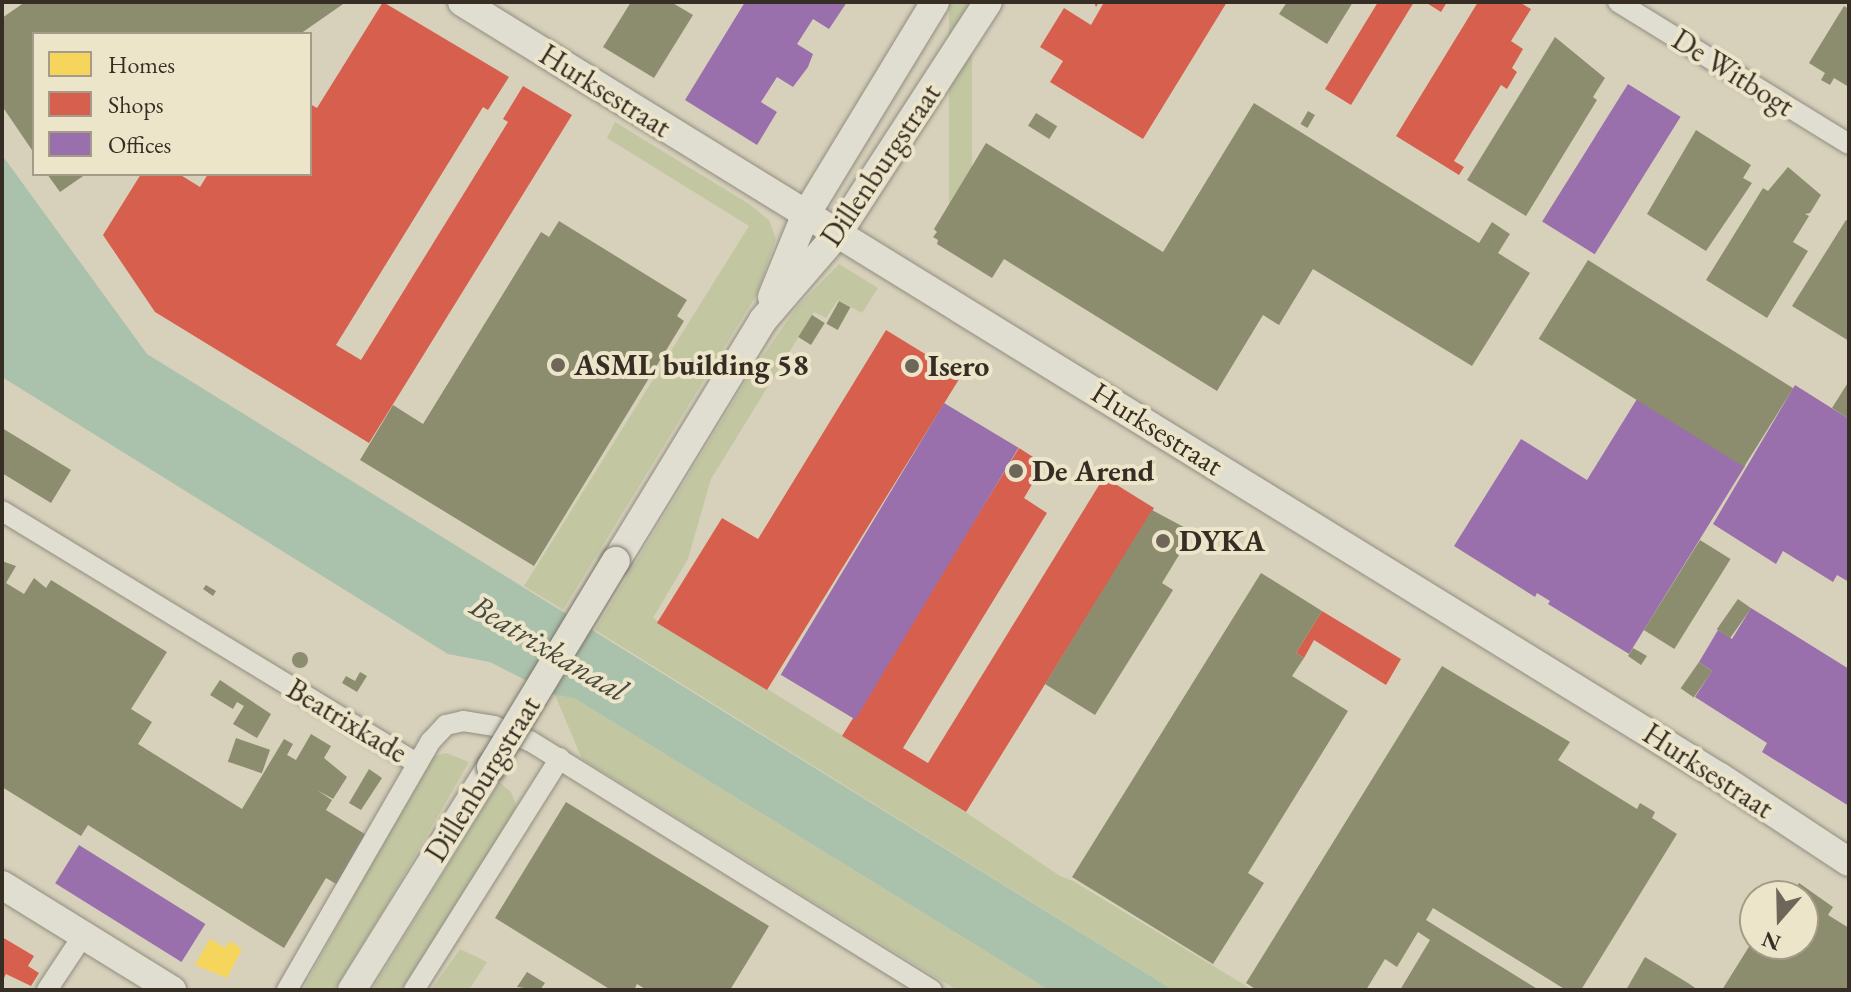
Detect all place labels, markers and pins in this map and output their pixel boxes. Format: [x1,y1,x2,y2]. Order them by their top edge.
place label: ASML building 58 [574,347,809,383]
place label: Isero [928,348,989,384]
marker: ASML building 58 [549,356,567,374]
marker: Isero [903,357,921,375]
place label: De Arend [1032,453,1154,489]
marker: De Arend [1007,462,1025,480]
place label: DYKA [1179,523,1265,559]
marker: DYKA [1154,532,1172,550]

